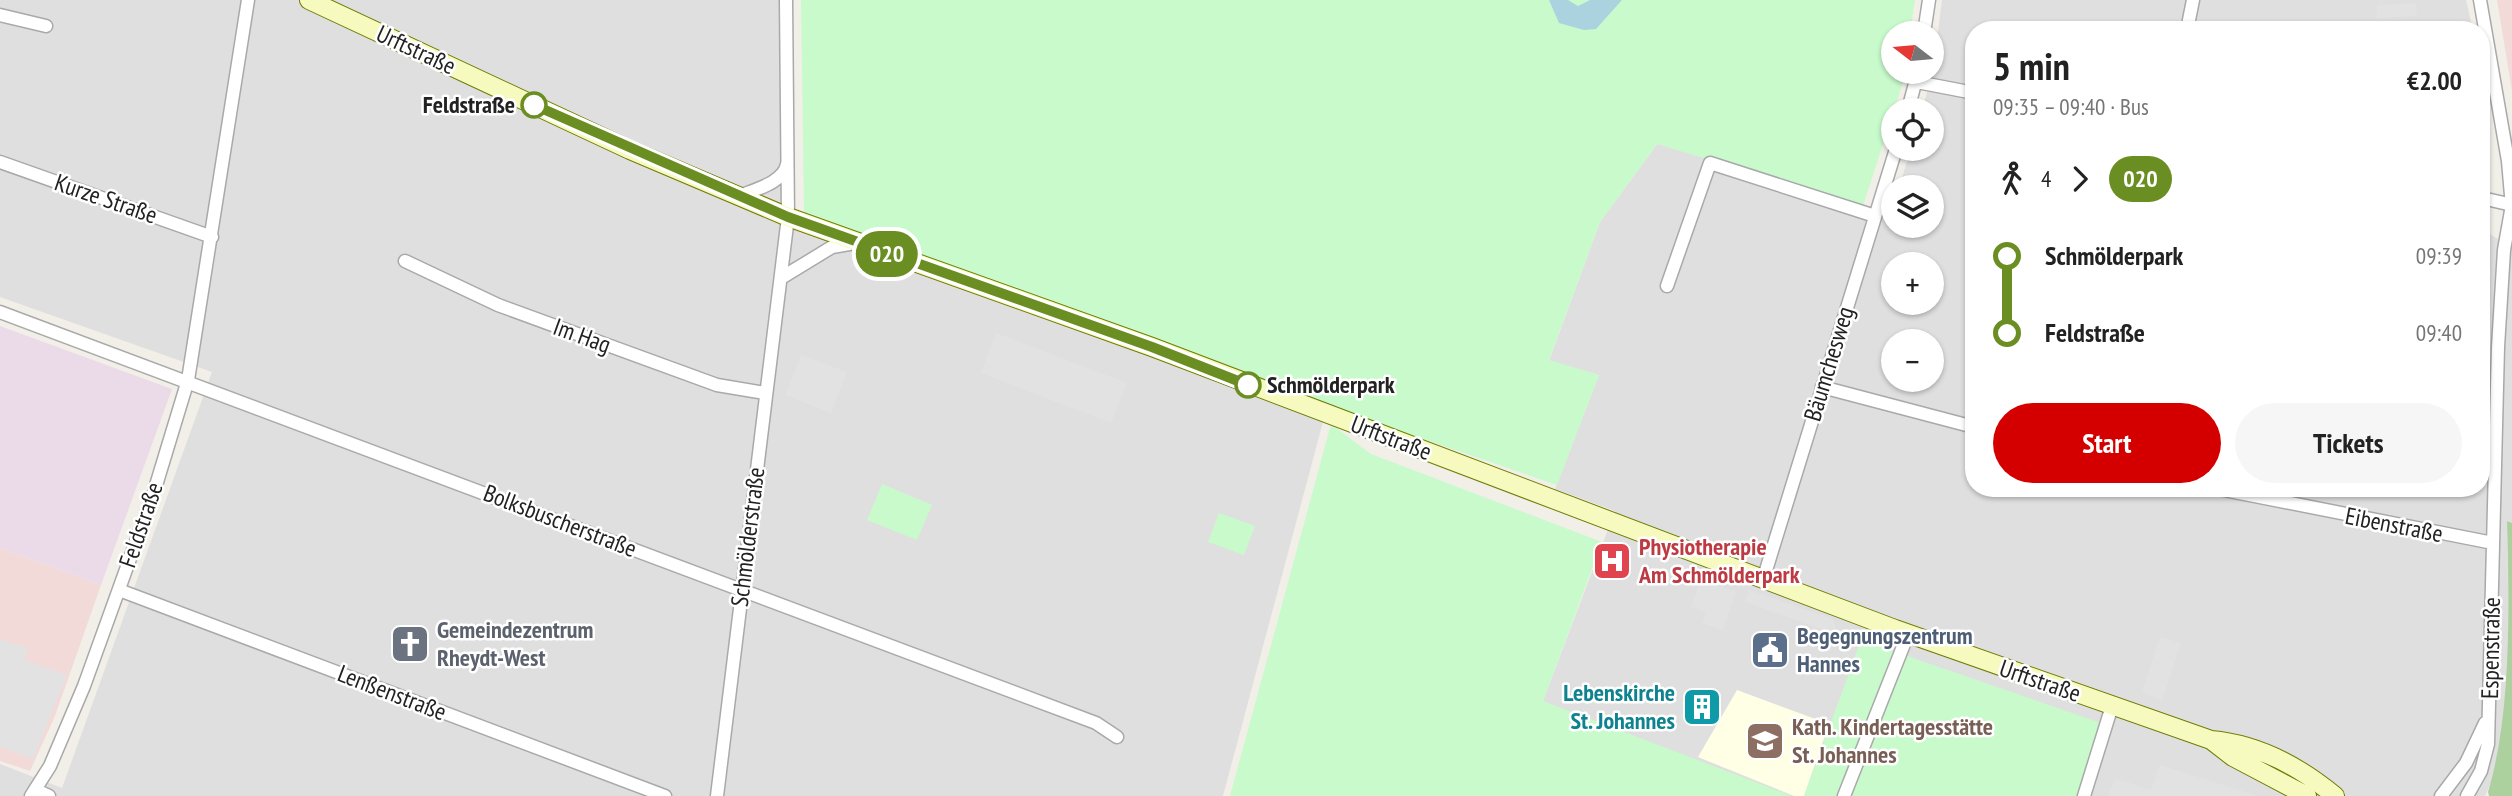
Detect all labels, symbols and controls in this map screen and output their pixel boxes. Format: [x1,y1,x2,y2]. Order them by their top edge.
street label: Urftstraße [372,18,461,81]
north arrow [1881,21,1944,84]
map controls [1881,21,1944,392]
text: 5 min [1993,41,2070,90]
text: €2.00 [2407,64,2462,97]
place label: Feldstraße [423,89,515,120]
marker: Feldstraße [521,92,547,118]
text: 09:35 – 09:40 · Bus [1993,92,2149,121]
button: locate [1881,98,1944,161]
icon: walk [1993,160,2031,198]
icon: forward [2061,160,2099,198]
text: 020 [2123,163,2158,194]
text: 4 [2041,164,2051,193]
street label: Kurze Straße [51,167,161,230]
button: layers [1881,175,1944,238]
line badge: 020 [847,231,927,277]
text: 020 [870,238,904,269]
text: Schmölderpark [2045,239,2183,272]
text: 09:39 [2416,241,2462,270]
button: + [1881,252,1944,315]
street label: Bäumchesweg [1796,303,1861,425]
street label: Im Hag [549,311,615,360]
text: Feldstraße [2045,316,2145,349]
text: 09:40 [2416,318,2462,347]
button: − [1881,329,1944,392]
place label: Schmölderpark [1267,369,1395,400]
marker: Schmölderpark [1235,372,1261,398]
button: Start [1993,403,2221,483]
button: Tickets [2235,403,2462,483]
street label: Urftstraße [1346,408,1436,467]
street label: Schmölderstraße [724,465,771,608]
street label: Bolksbuscherstraße [479,477,641,564]
street label: Feldstraße [111,478,170,572]
street label: Eibenstraße [2343,500,2446,549]
place label: Physiotherapie Am Schmölderpark [1638,531,1800,590]
hospital icon: Physiotherapie Am Schmölderpark [1591,540,1633,582]
street label: Espenstraße [2474,597,2507,699]
place label: Gemeindezentrum Rheydt-West [437,614,593,673]
place label: Begegnungszentrum Hannes [1797,620,1973,679]
church icon: Gemeindezentrum Rheydt-West [389,623,431,665]
public building icon: Begegnungszentrum Hannes [1749,629,1791,671]
street label: Urftstraße [1995,652,2085,709]
street label: Lenßenstraße [333,658,451,727]
place label: Lebenskirche St. Johannes [1563,677,1675,736]
building icon: Lebenskirche St. Johannes [1681,686,1723,728]
place label: Kath. Kindertagesstätte St. Johannes [1792,711,1993,770]
school or university icon: Kath. Kindertagesstätte St. Johannes [1744,720,1786,762]

